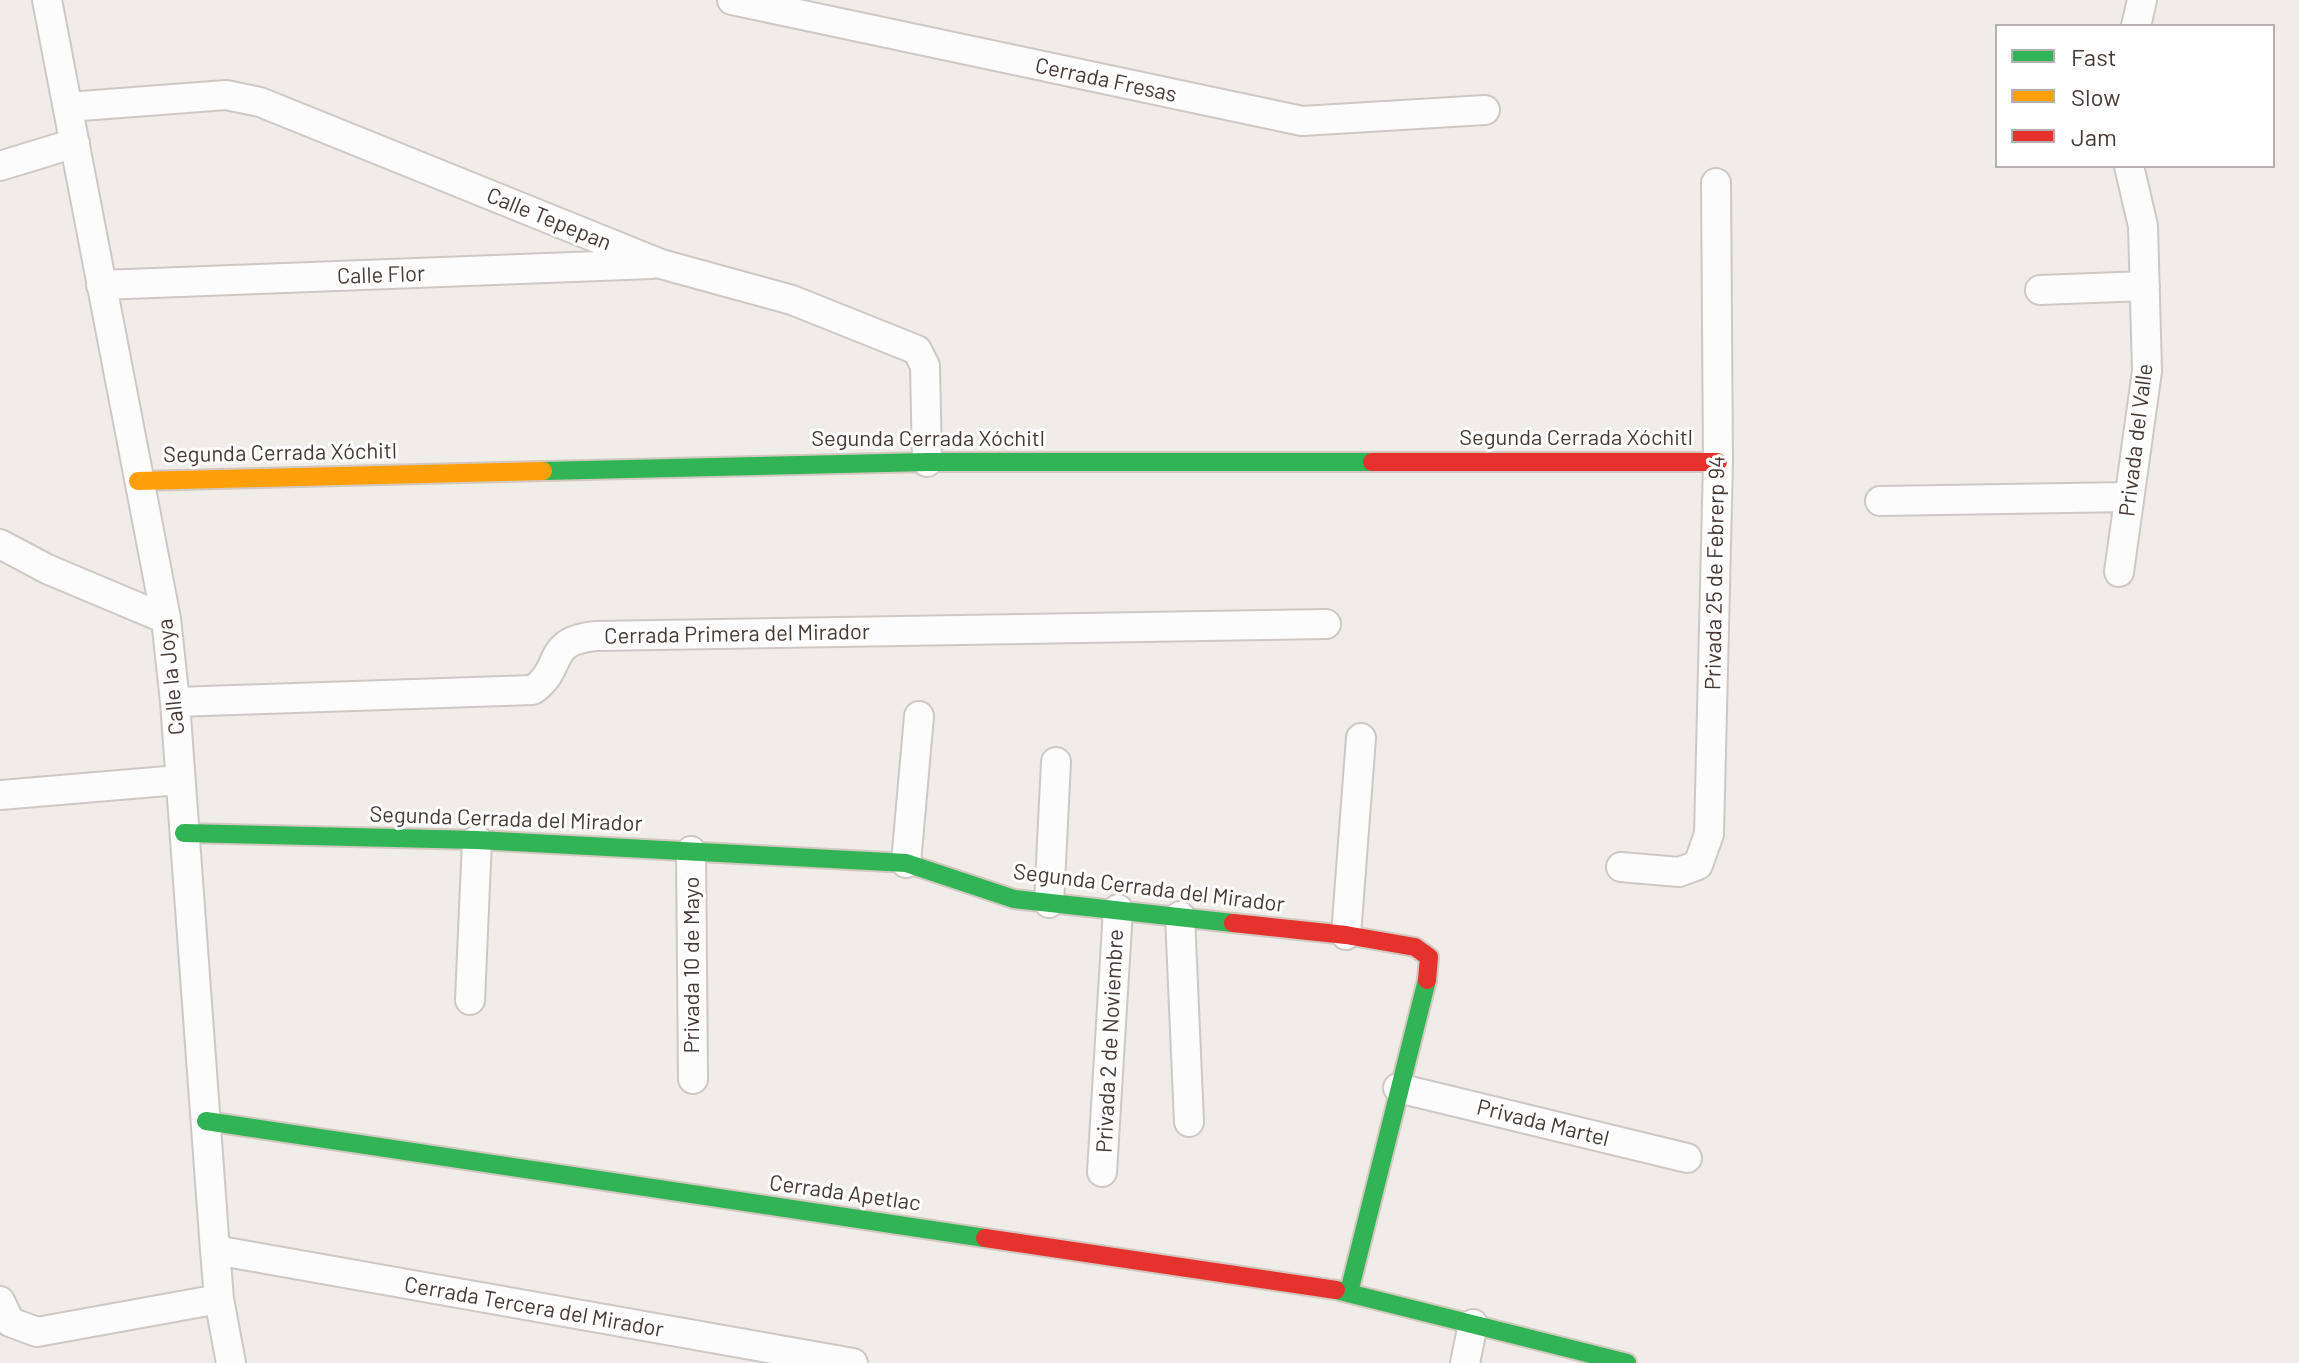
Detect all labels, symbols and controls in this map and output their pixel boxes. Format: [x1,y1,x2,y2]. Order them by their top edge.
legend [1995,24,2275,168]
text: Fast [2071,42,2116,71]
street label: Cerrada Fresas [1033,52,1179,108]
text: Slow [2071,82,2120,111]
text: Jam [2071,122,2117,151]
street label: Calle Tepepan [483,182,615,256]
street label: Calle Flor [336,260,426,290]
street label: Privada del Valle [2114,362,2158,518]
street label: Segunda Cerrada Xóchitl [1459,425,1693,451]
street label: Segunda Cerrada Xóchitl [811,426,1045,452]
street label: Segunda Cerrada Xóchitl [163,438,397,468]
street label: Privada 25 de Febrerp 94 [1700,456,1730,690]
street label: Calle la Joya [152,618,190,736]
street label: Cerrada Primera del Mirador [604,618,870,650]
street label: Segunda Cerrada del Mirador [369,801,643,837]
street label: Segunda Cerrada del Mirador [1012,858,1286,918]
street label: Privada 10 de Mayo [679,876,705,1054]
street label: Privada 2 de Noviembre [1091,928,1129,1154]
street label: Privada Martel [1474,1094,1612,1152]
street label: Cerrada Apetlac [768,1169,922,1217]
street label: Cerrada Tercera del Mirador [402,1271,666,1343]

